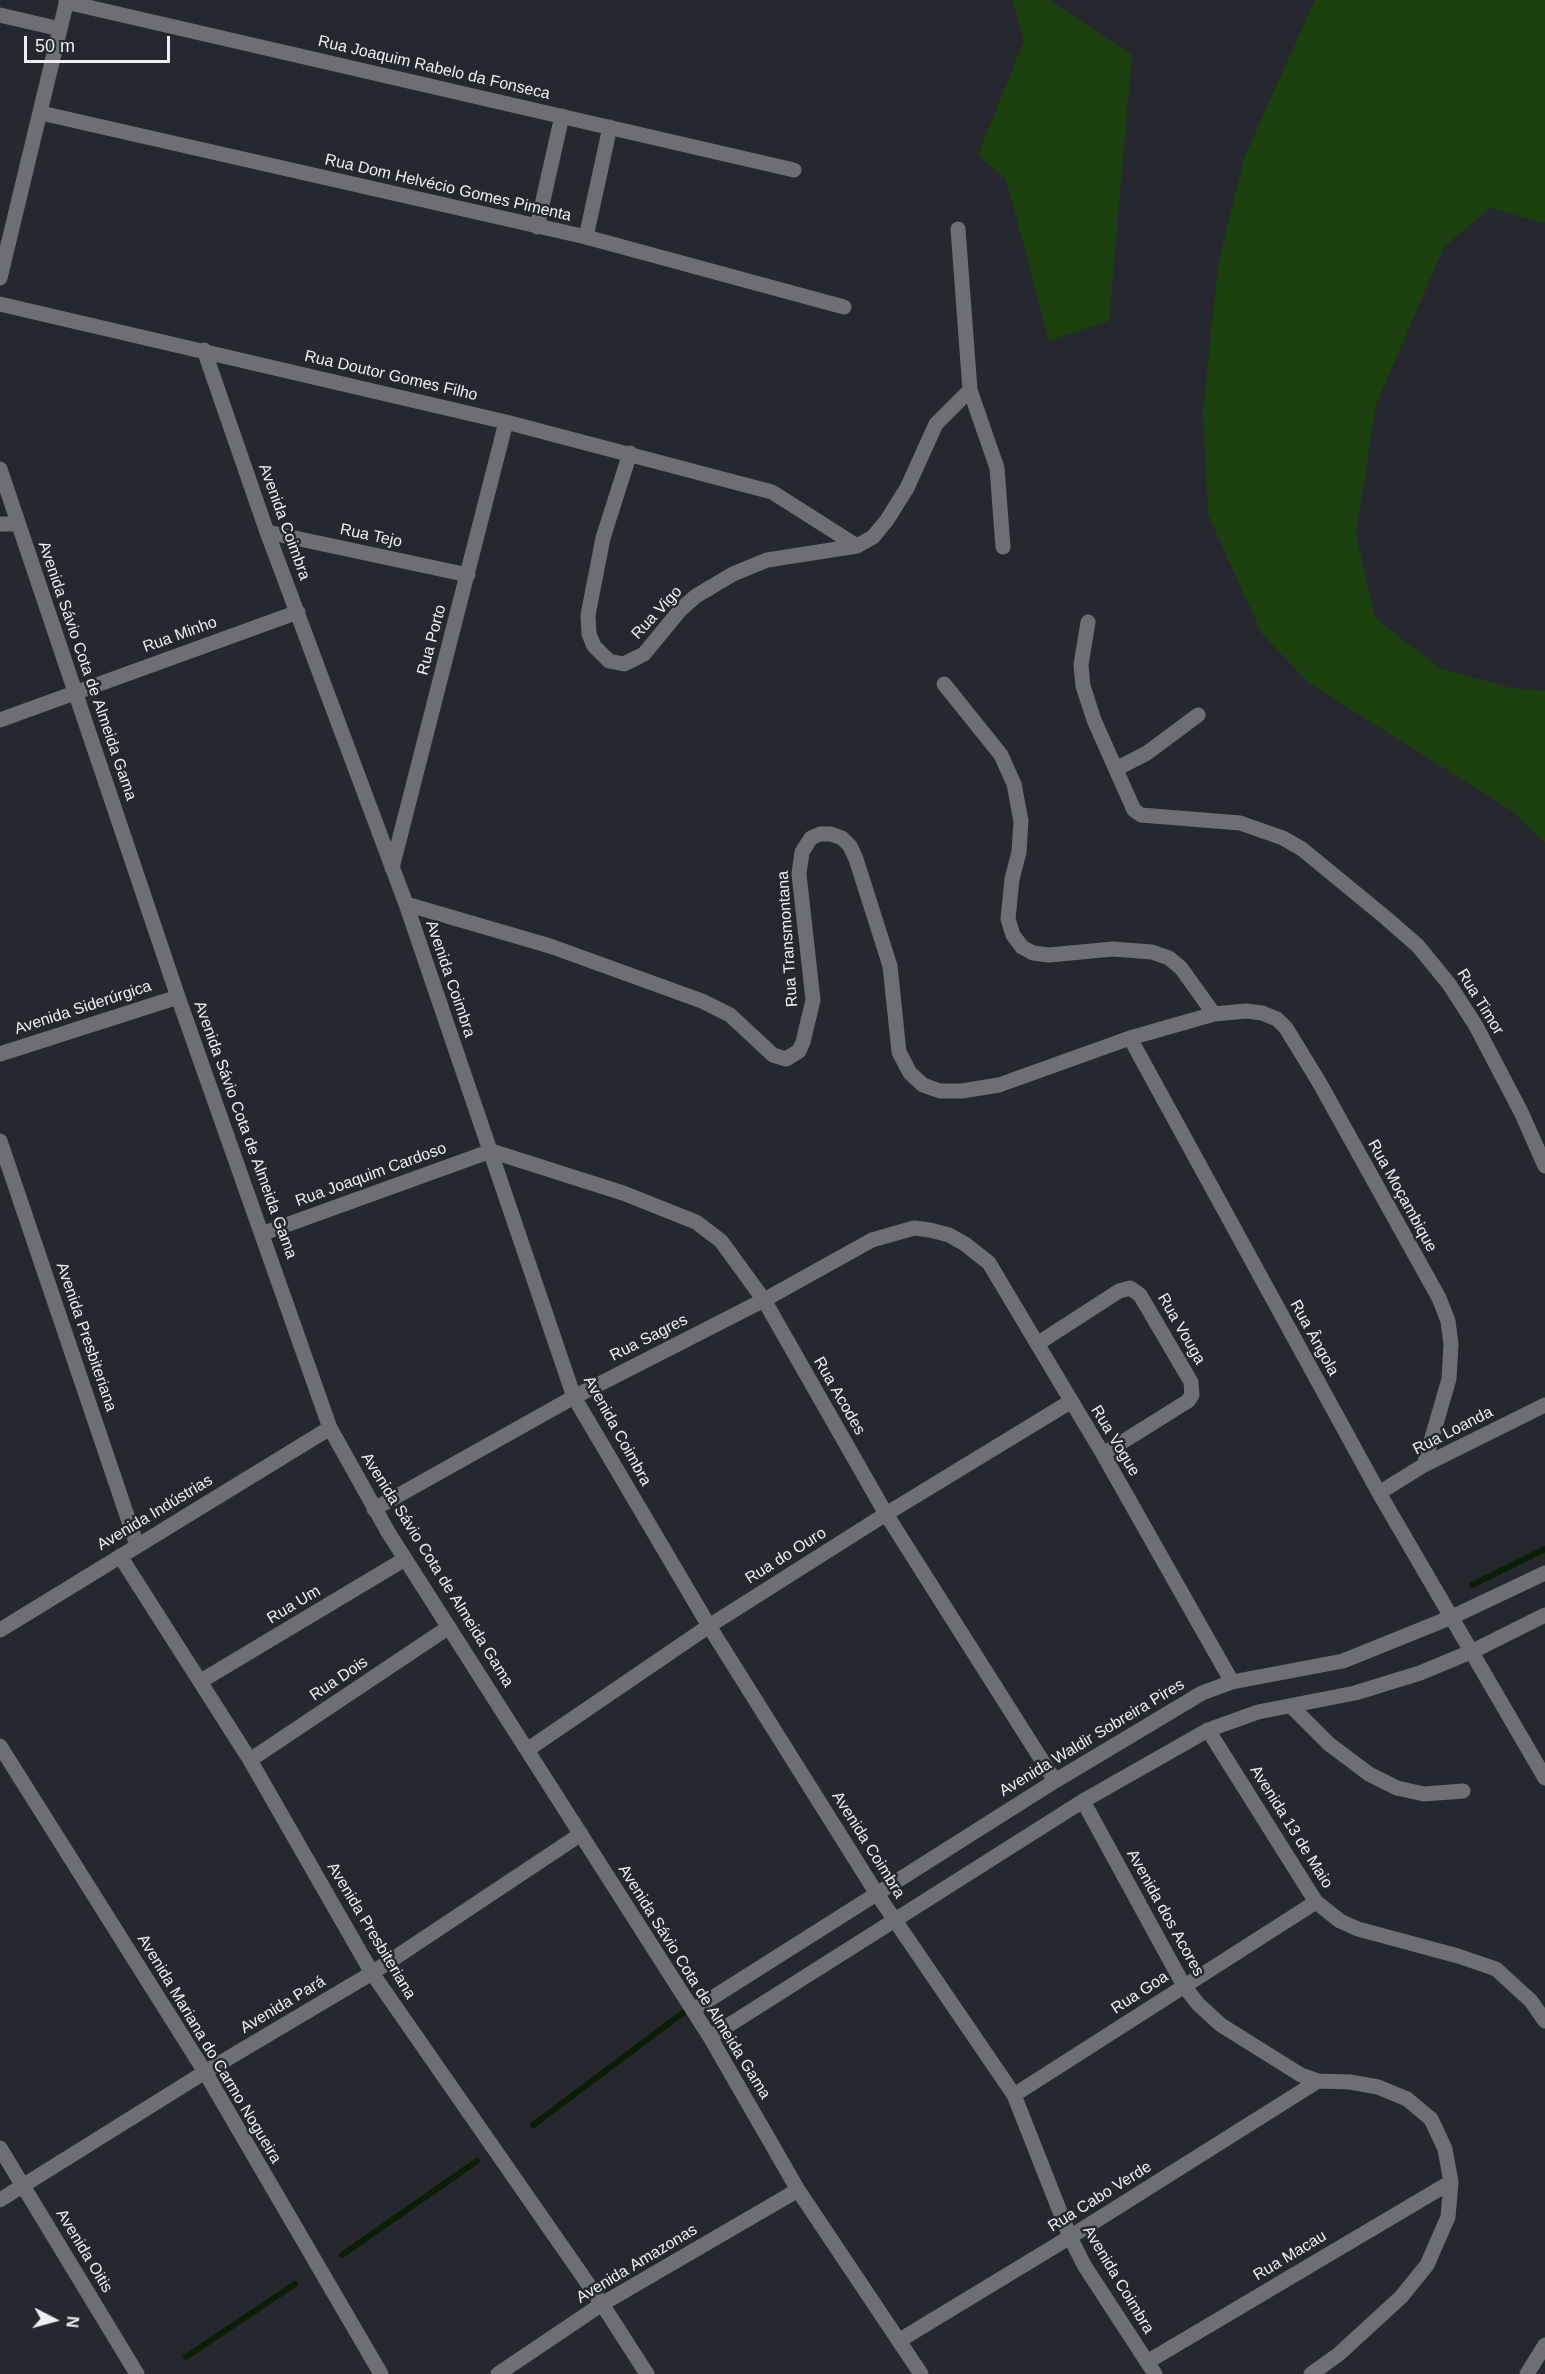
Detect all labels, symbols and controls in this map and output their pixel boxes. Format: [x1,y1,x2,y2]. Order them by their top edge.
scale bar [27,24,172,62]
street label: Rua Joaquim Rabelo da Fonseca [316,32,552,104]
text: 50 m [35,36,75,56]
street label: Rua Dom Helvécio Gomes Pimenta [323,150,573,226]
street label: Rua Doutor Gomes Filho [303,347,479,405]
street label: Avenida Coimbra [254,461,314,583]
street label: Rua Tejo [338,520,404,552]
street label: Avenida Sávio Cota de Almeida Gama [34,539,140,803]
street label: Rua Vigo [628,582,686,644]
street label: Rua Porto [413,603,451,677]
street label: Rua Minho [140,613,220,657]
street label: Rua Transmontana [774,870,802,1008]
street label: Avenida Coimbra [421,918,479,1040]
street label: Rua Timor [1452,965,1508,1039]
street label: Avenida Siderúrgica [12,977,154,1039]
street label: Avenida Sávio Cota de Almeida Gama [189,999,301,1261]
street label: Rua Moçambique [1363,1137,1441,1255]
street label: Rua Joaquim Cardoso [293,1139,449,1211]
street label: Avenida Presbiteriana [51,1260,121,1414]
street label: Rua Vouga [1153,1290,1209,1368]
street label: Rua Ângola [1285,1297,1343,1379]
street label: Rua Sagres [607,1310,691,1366]
street label: Rua Acodes [809,1353,869,1439]
street label: Avenida Coimbra [579,1373,655,1489]
street label: Rua Vogue [1086,1402,1144,1480]
street label: Rua Loanda [1410,1403,1496,1459]
street label: Avenida Sávio Cota de Almeida Gama [357,1449,517,1691]
street label: Avenida Indústrias [94,1471,216,1555]
street label: Rua do Ouro [742,1524,830,1588]
street label: Rua Um [264,1582,324,1628]
street label: Rua Dois [306,1653,372,1705]
street label: Avenida Waldir Sobreira Pires [996,1675,1188,1801]
street label: Avenida 13 de Maio [1245,1762,1337,1892]
street label: Avenida Coimbra [827,1788,909,1902]
street label: Avenida dos Acores [1122,1846,1208,1980]
street label: Avenida Presbiteriana [323,1859,419,2003]
street label: Avenida Sávio Cota de Almeida Gama [614,1861,774,2103]
street label: Avenida Mariana do Carmo Nogueira [133,1931,285,2167]
street label: Rua Goa [1108,1968,1172,2018]
street label: Avenida Pará [237,1972,329,2038]
street label: Rua Cabo Verde [1045,2158,1155,2236]
street label: Avenida Oitis [52,2206,116,2296]
street label: Avenida Amazonas [573,2220,701,2308]
street label: Avenida Coimbra [1078,2223,1158,2337]
street label: Rua Macau [1250,2227,1330,2285]
north arrow [24,2290,84,2350]
text: N [63,2315,81,2329]

